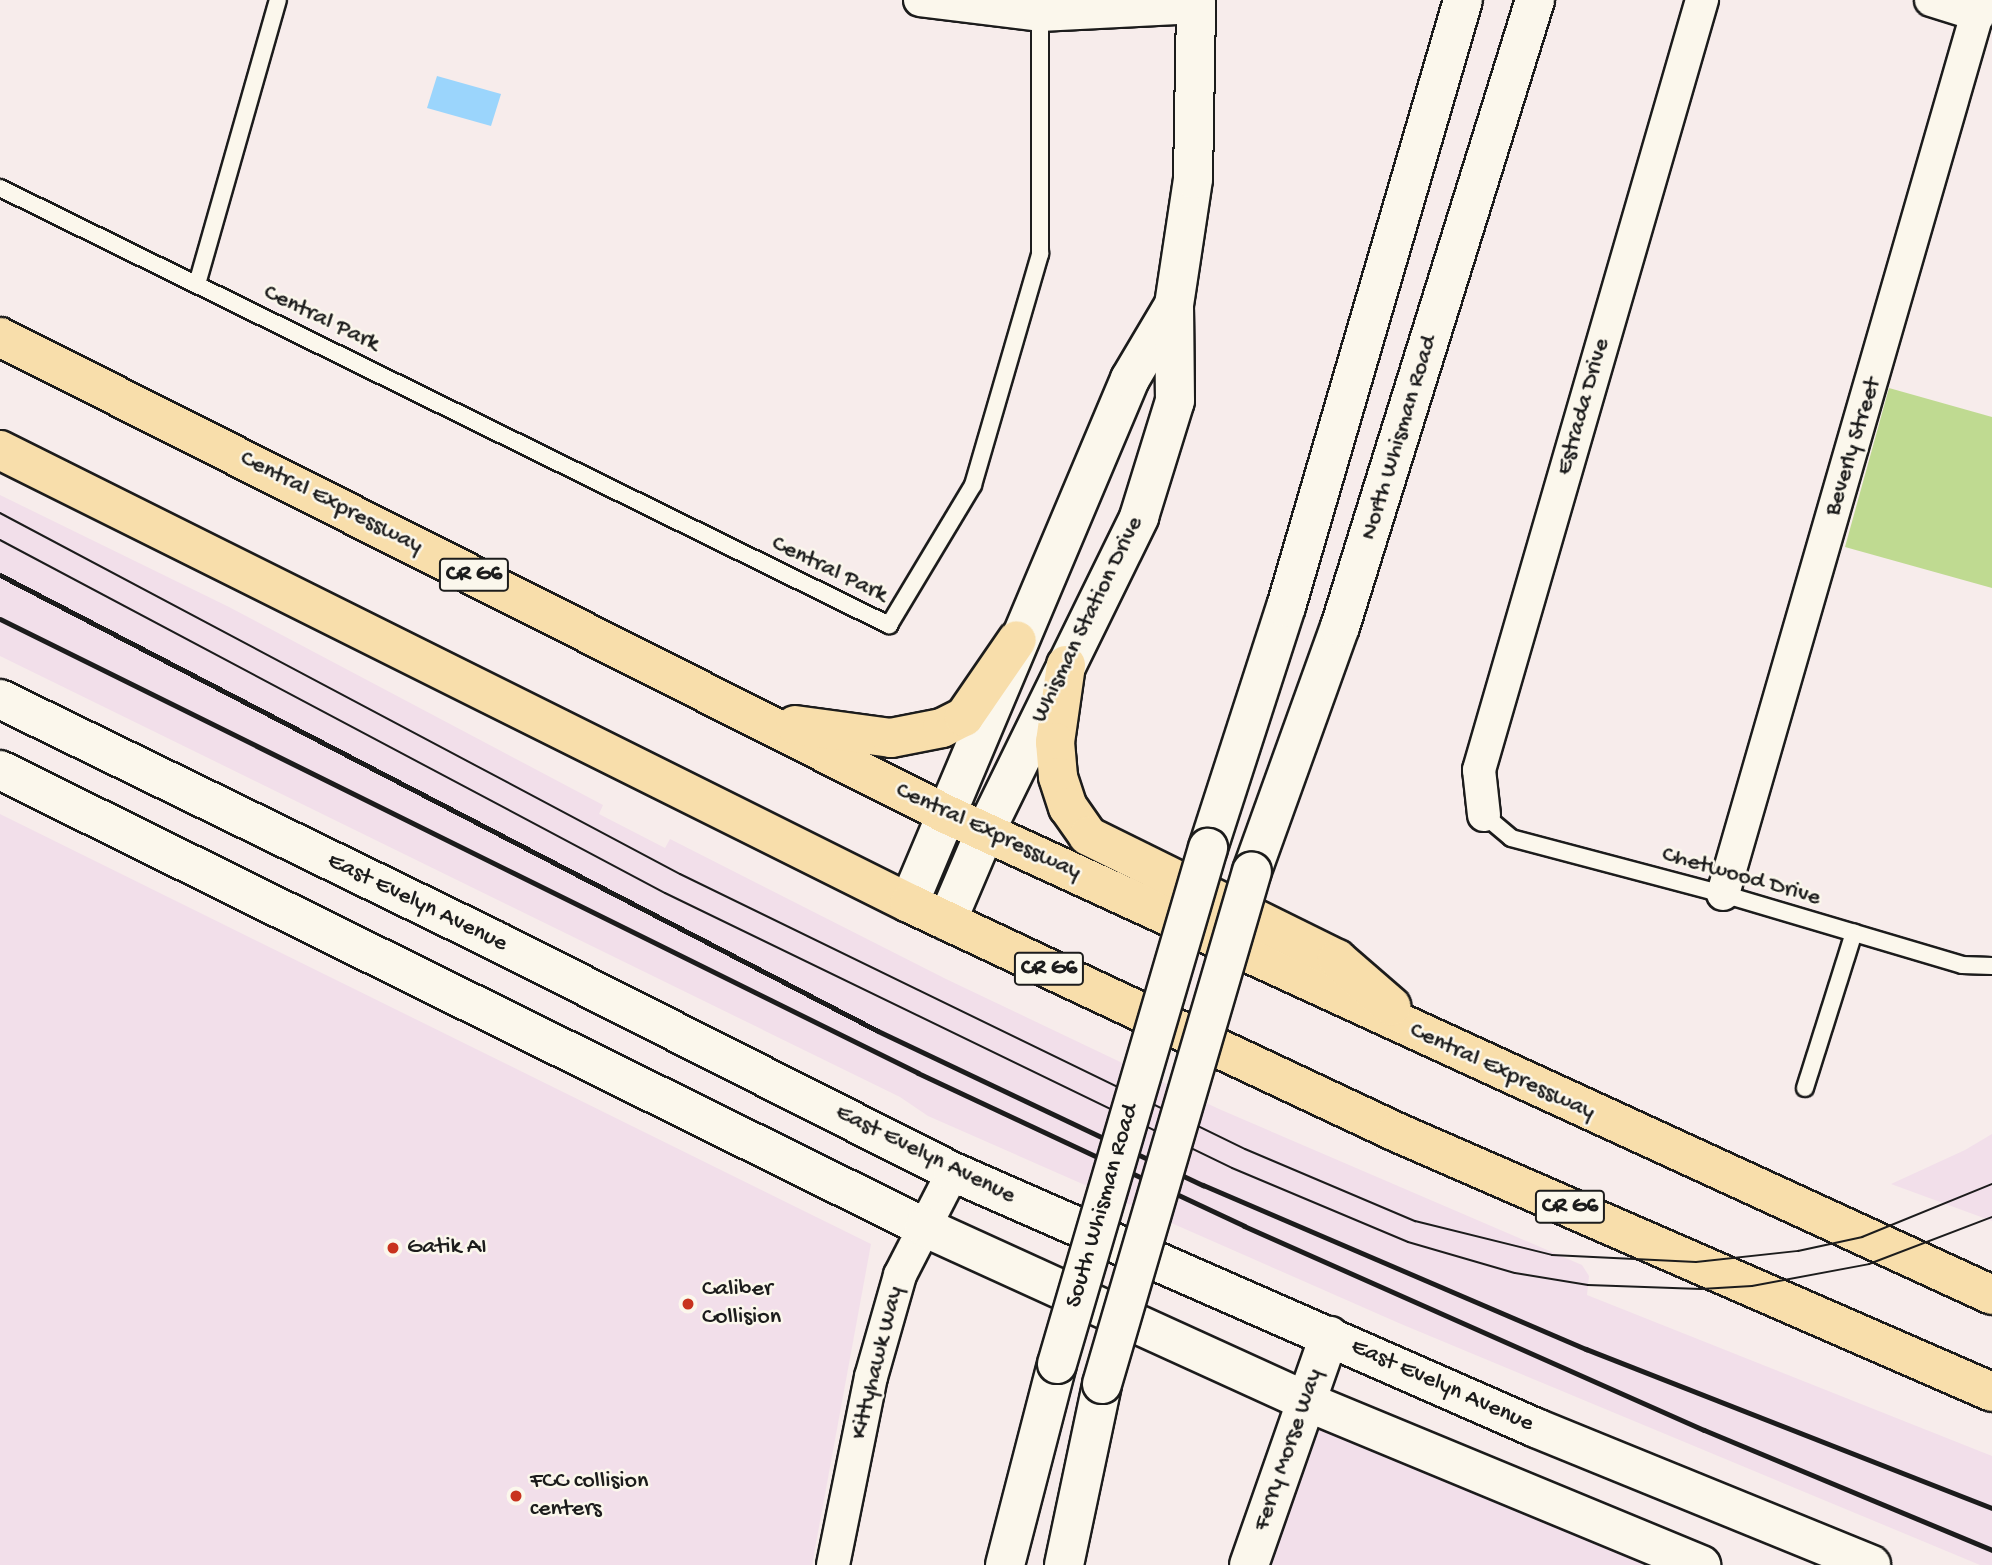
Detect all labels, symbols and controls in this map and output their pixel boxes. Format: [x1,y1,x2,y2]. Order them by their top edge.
street label: Central Park [258,279,384,359]
street label: North Whisman Road [1355,332,1445,544]
street label: Estrada Drive [1551,335,1617,479]
street label: Beverly Street [1819,374,1889,520]
street label: Central Expressway [235,445,427,561]
street label: Whisman Station Drive [1026,512,1150,728]
street label: Central Park [766,530,892,610]
road number: CR G6 [437,555,511,594]
street label: Central Expressway [891,776,1085,888]
street label: Chetwood Drive [1658,841,1824,913]
street label: East Evelyn Avenue [322,847,512,959]
road number: CR G6 [1012,950,1086,988]
street label: Central Expressway [1405,1016,1599,1128]
street label: East Evelyn Avenue [830,1099,1020,1211]
street label: South Whisman Road [1060,1101,1146,1311]
road number: CR G6 [1533,1188,1607,1226]
place label: Gatik AI [407,1234,487,1262]
marker: Gatik AI [385,1240,401,1256]
place label: Caliber Collision [702,1276,781,1332]
street label: Kittyhawk Way [845,1284,911,1442]
marker: Caliber Collision [680,1296,696,1312]
street label: East Evelyn Avenue [1346,1333,1538,1439]
street label: Ferry Morse Way [1248,1365,1330,1535]
place label: FCC collision centers [530,1468,648,1524]
marker: FCC collision centers [508,1488,524,1504]

